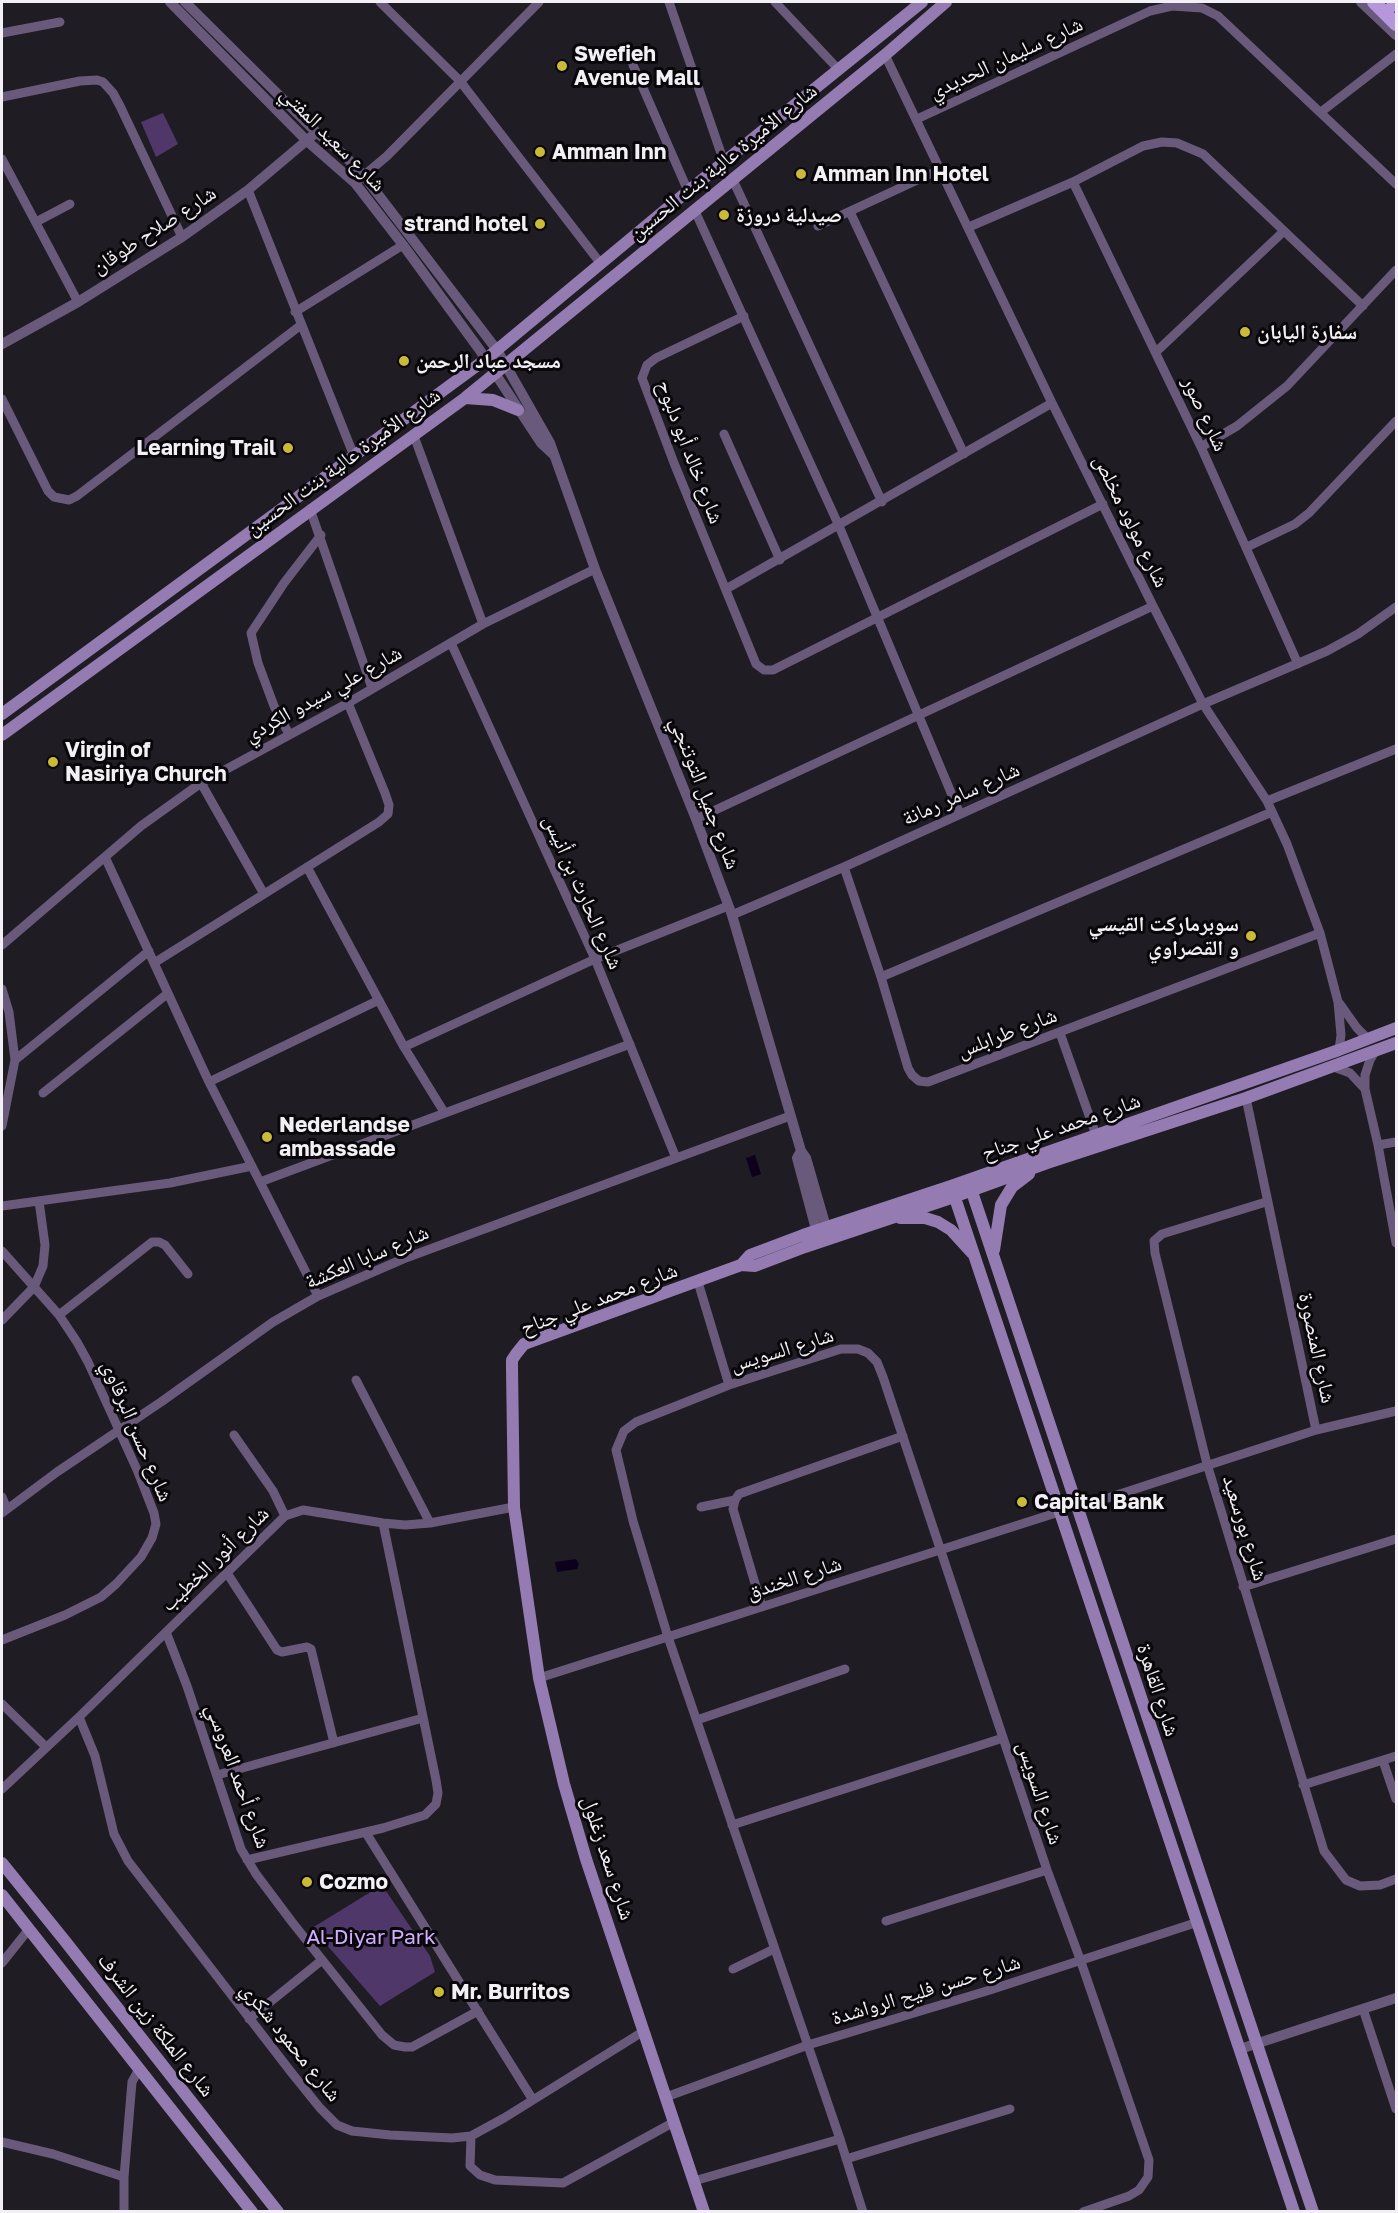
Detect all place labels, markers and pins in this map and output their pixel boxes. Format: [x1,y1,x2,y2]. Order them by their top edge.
place label: Swefieh Avenue Mall [574,41,700,91]
marker: Swefieh Avenue Mall [555,59,569,73]
place label: Amman Inn [552,139,666,165]
marker: Amman Inn [533,145,547,159]
place label: Amman Inn Hotel [813,161,989,187]
marker: Amman Inn Hotel [794,167,808,181]
place label: صيدلية دروزة [736,202,842,228]
marker: صيدلية دروزة [717,208,731,222]
place label: strand hotel [404,211,528,237]
marker: strand hotel [533,217,547,231]
place label: سفارة اليابان [1257,319,1357,345]
marker: سفارة اليابان [1238,325,1252,339]
place label: مسجد عباد الرحمن [416,348,561,374]
marker: مسجد عباد الرحمن [397,354,411,368]
place label: Learning Trail [136,435,276,461]
marker: Learning Trail [281,441,295,455]
place label: Virgin of Nasiriya Church [65,737,227,787]
marker: Virgin of Nasiriya Church [46,755,60,769]
place label: سوبرماركت القيسي و القصراوي [1089,911,1239,961]
marker: سوبرماركت القيسي و القصراوي [1244,929,1258,943]
place label: Nederlandse ambassade [279,1112,410,1162]
marker: Nederlandse ambassade [260,1130,274,1144]
place label: Capital Bank [1034,1489,1164,1515]
marker: Capital Bank [1015,1495,1029,1509]
place label: Cozmo [319,1869,388,1895]
marker: Cozmo [300,1875,314,1889]
place label: Mr. Burritos [451,1979,570,2005]
marker: Mr. Burritos [432,1985,446,1999]

